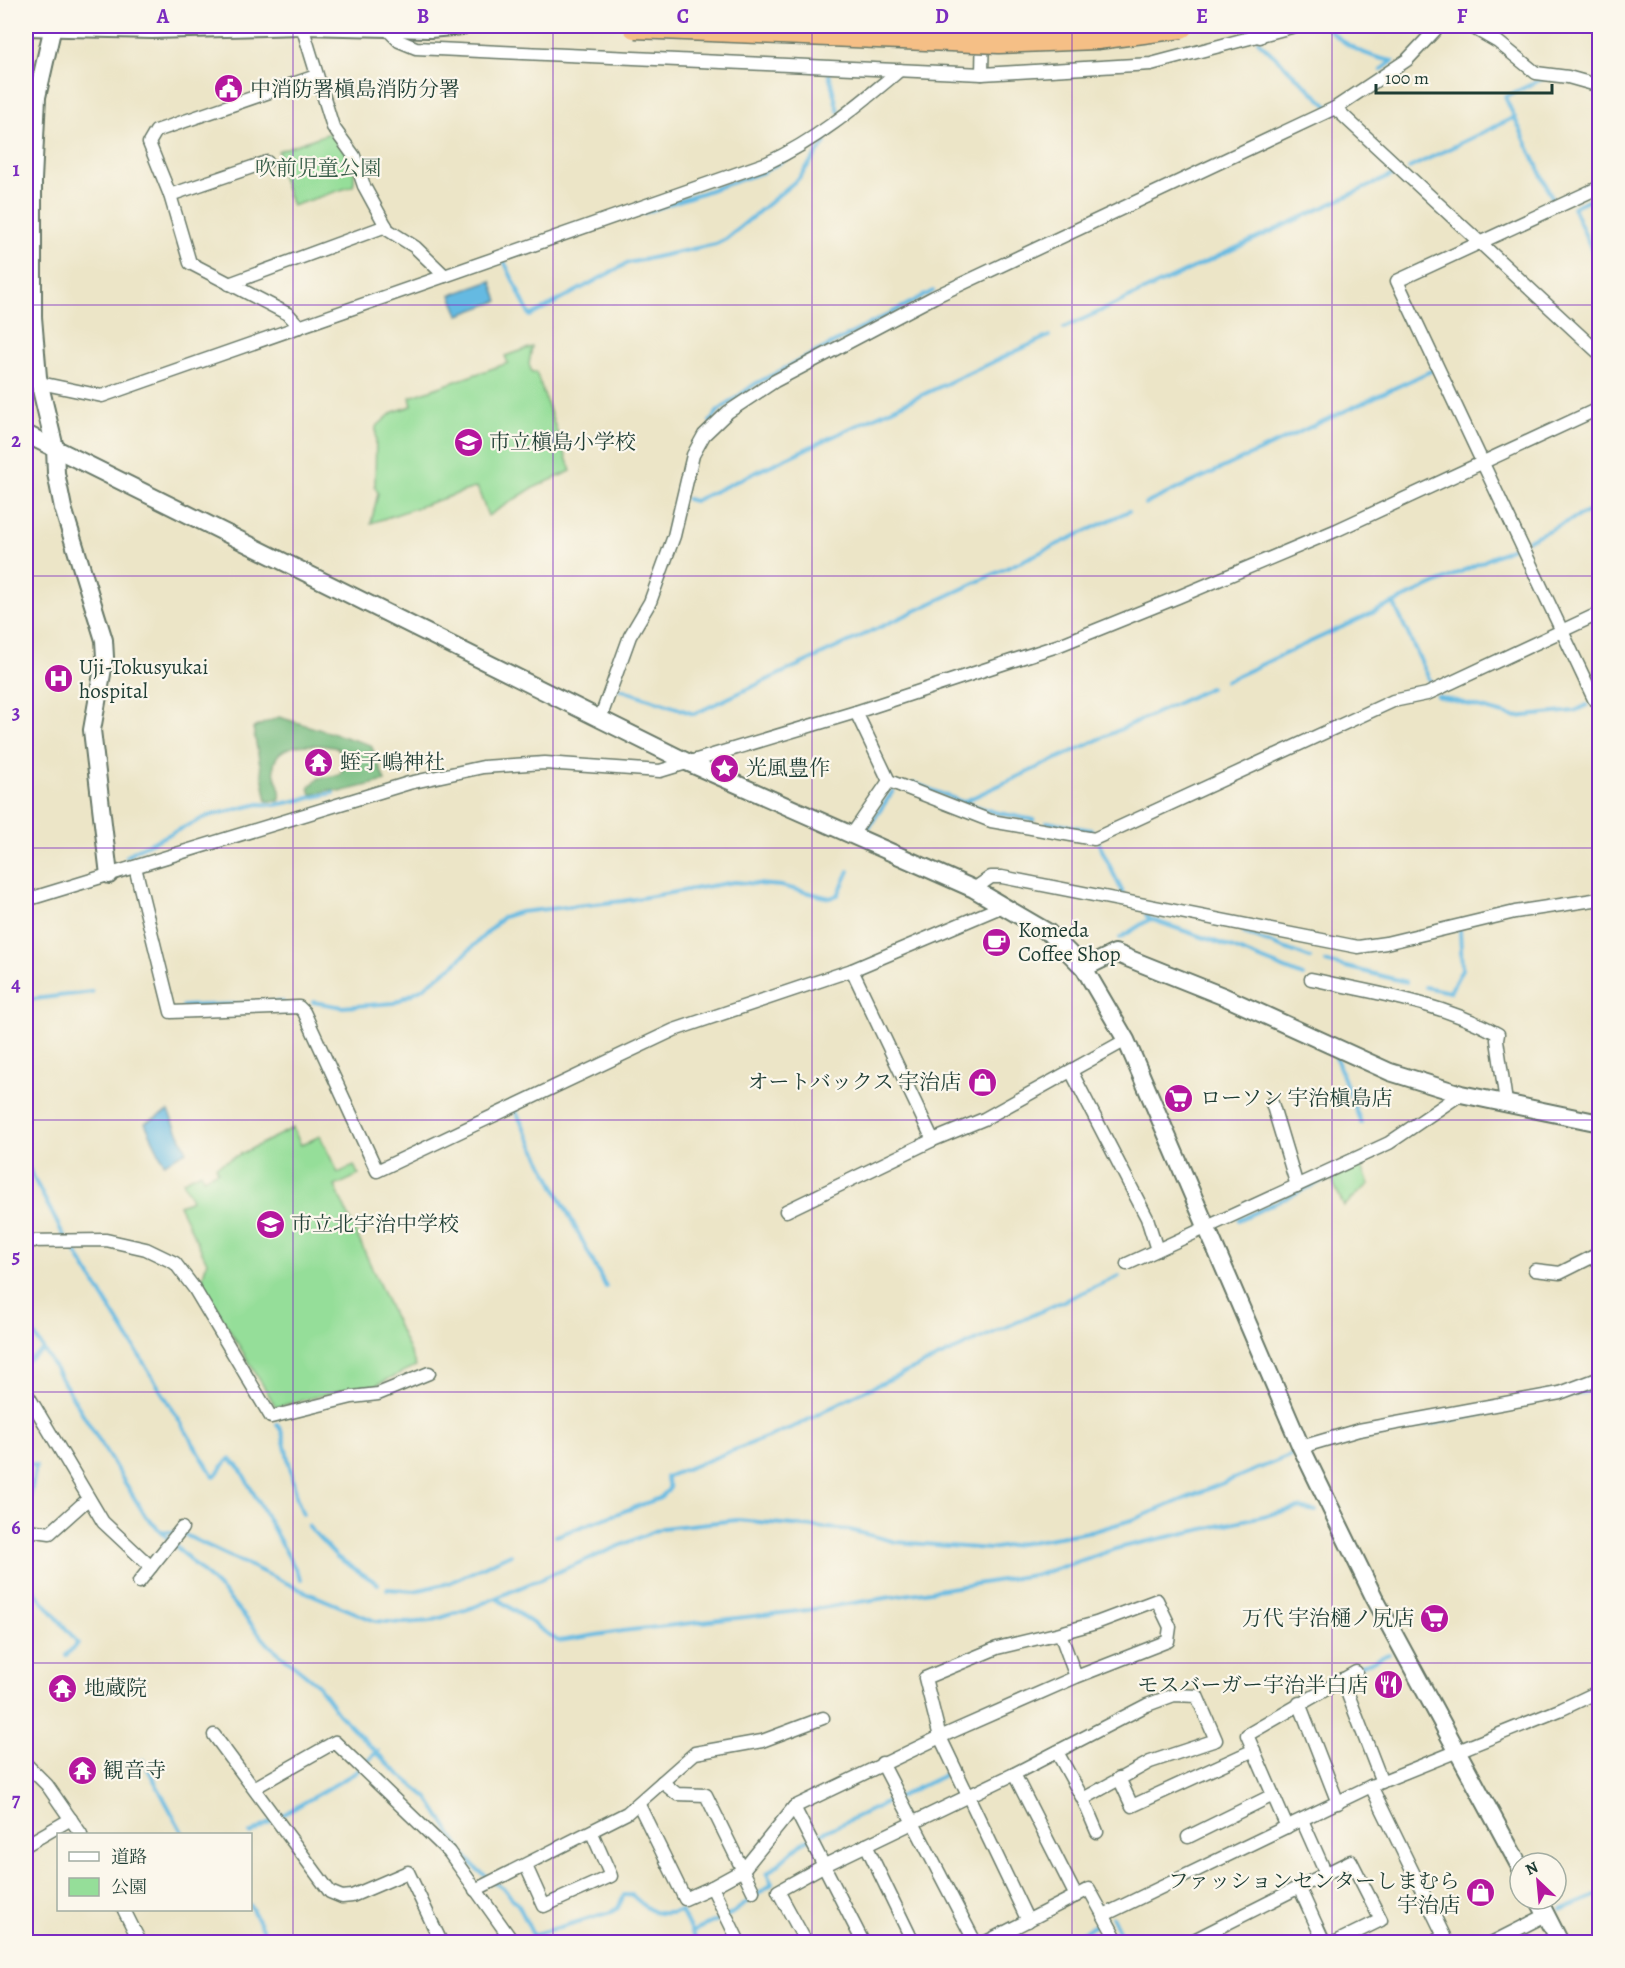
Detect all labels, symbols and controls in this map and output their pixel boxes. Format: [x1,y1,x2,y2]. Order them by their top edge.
text: A [156,3,170,30]
text: B [417,3,429,30]
text: C [677,3,689,30]
text: D [935,3,949,30]
text: E [1196,3,1208,30]
text: F [1457,3,1468,30]
scale bar [1376,57,1552,95]
text: 100 m [1385,66,1429,90]
public building icon: 中消防署槇島消防分署 [213,73,245,105]
place label: 中消防署槇島消防分署 [250,75,460,103]
park label: 吹前児童公園 [255,154,381,182]
text: 1 [12,156,20,183]
school or university icon: 市立槇島小学校 [452,426,484,458]
text: 2 [11,427,21,454]
place label: 市立槇島小学校 [489,428,636,456]
place label: Uji-Tokusyukai hospital [79,653,208,705]
hospital icon: Uji-Tokusyukai hospital [42,663,74,695]
text: 3 [12,699,20,726]
temple icon: 蛭子嶋神社 [303,746,335,778]
place label: 蛭子嶋神社 [340,748,445,776]
place icon: 光風豊作 [709,752,741,784]
place label: 光風豊作 [746,754,830,782]
place label: Komeda Coffee Shop [1018,916,1121,968]
cafe icon: Komeda Coffee Shop [981,926,1013,958]
text: 4 [11,971,21,998]
shop icon: オートバックス 宇治店 [966,1066,998,1098]
place label: オートバックス 宇治店 [747,1068,961,1096]
supermarket icon: ローソン 宇治槇島店 [1163,1082,1195,1114]
place label: ローソン 宇治槇島店 [1200,1084,1392,1112]
school or university icon: 市立北宇治中学校 [254,1208,286,1240]
place label: 市立北宇治中学校 [291,1210,459,1238]
text: 5 [12,1243,20,1270]
text: 6 [11,1514,21,1541]
supermarket icon: 万代 宇治樋ノ尻店 [1419,1602,1451,1634]
place label: 万代 宇治樋ノ尻店 [1242,1604,1414,1632]
restaurant icon: モスバーガー宇治半白店 [1373,1669,1405,1701]
place label: モスバーガー宇治半白店 [1137,1671,1368,1699]
temple icon: 地蔵院 [47,1672,79,1704]
place label: 地蔵院 [84,1674,147,1702]
temple icon: 観音寺 [66,1754,98,1786]
place label: 観音寺 [103,1756,166,1784]
text: 7 [12,1786,21,1813]
legend [57,1833,252,1911]
text: 道路 [111,1845,147,1869]
north arrow [1508,1851,1568,1911]
text: N [1522,1856,1542,1881]
place label: ファッションセンターしまむら 宇治店 [1168,1867,1460,1919]
text: 公園 [111,1875,147,1899]
shop icon: ファッションセンターしまむら 宇治店 [1465,1877,1497,1909]

